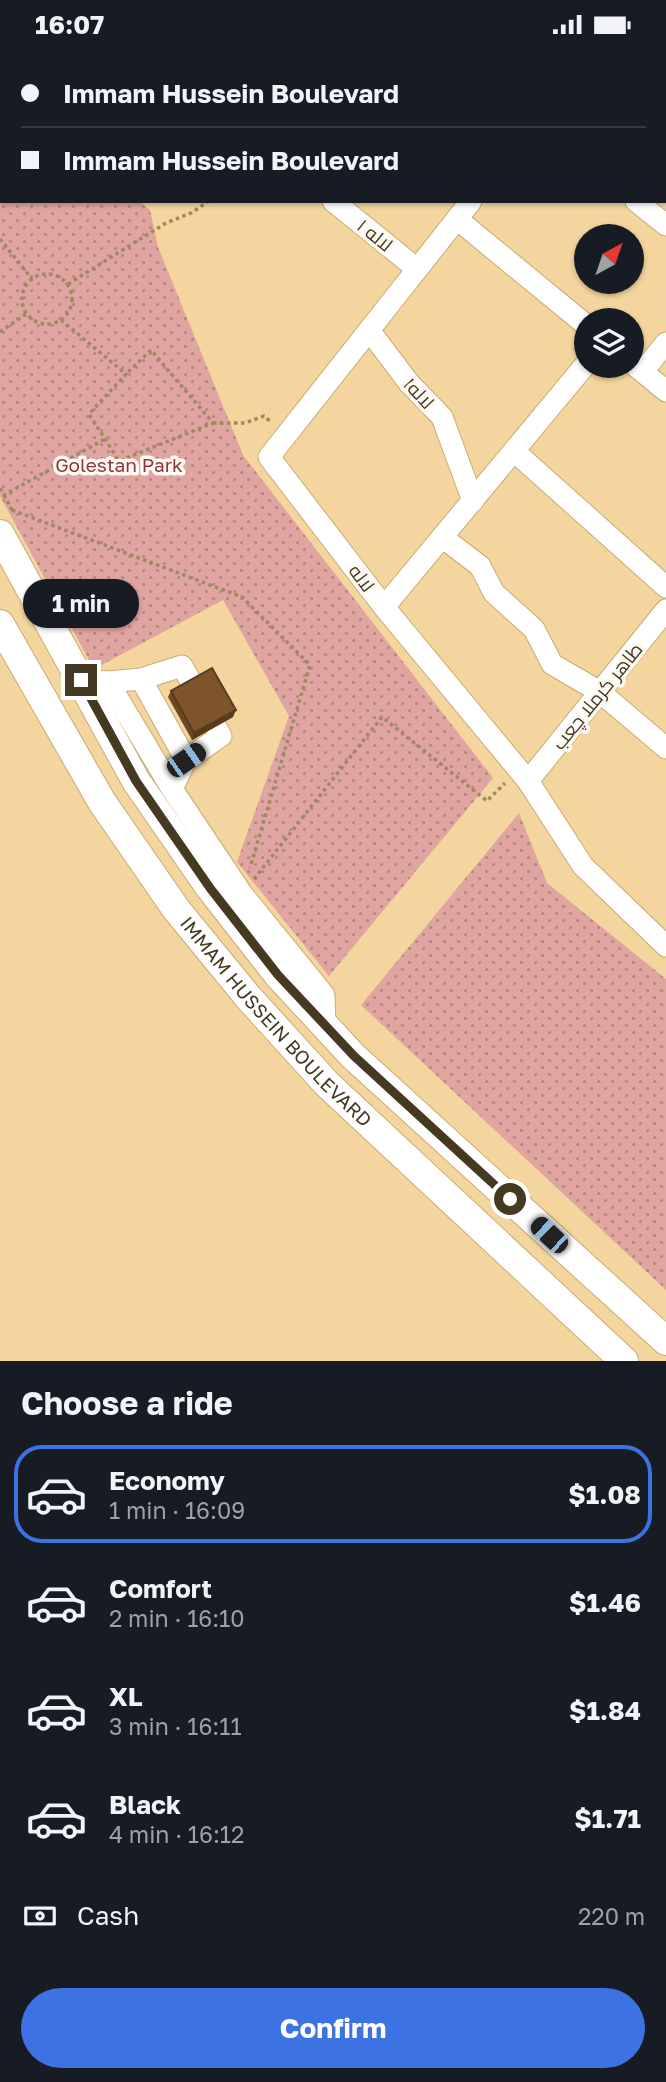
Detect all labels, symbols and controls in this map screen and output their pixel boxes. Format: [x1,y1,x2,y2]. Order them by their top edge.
text: 16:07 [35,9,104,40]
text: Immam Hussein Boulevard [63,78,399,109]
text: Immam Hussein Boulevard [63,145,399,176]
street label: لاله ۱ [353,213,398,256]
north arrow [574,224,644,294]
map controls [574,224,644,378]
button: layers [574,308,644,378]
street label: لاله۱ [399,372,439,413]
park label: Golestan Park [55,453,183,476]
street label: لاله [345,559,380,596]
callout: 1 min [23,579,139,627]
text: 1 min [52,589,110,617]
street label: طاهر کرملا چعب [547,638,648,755]
route end [65,664,97,696]
car [163,739,210,781]
street label: IMMAM HUSSEIN BOULEVARD [176,912,377,1131]
route start [494,1183,526,1215]
car [527,1213,572,1257]
text: Choose a ride [21,1384,233,1422]
icon: car [25,1463,88,1526]
text: Economy [109,1465,225,1496]
text: $1.08 [568,1479,641,1510]
text: 1 min · 16:09 [109,1496,245,1524]
icon: car [25,1571,88,1634]
text: Comfort [109,1573,212,1604]
text: $1.46 [569,1587,641,1618]
text: 2 min · 16:10 [109,1604,245,1632]
icon: car [25,1679,88,1742]
text: XL [109,1681,143,1712]
text: $1.84 [569,1695,641,1726]
text: 3 min · 16:11 [109,1712,242,1740]
icon: car [25,1787,88,1850]
text: Black [109,1789,181,1820]
text: $1.71 [574,1803,641,1834]
text: 4 min · 16:12 [109,1820,244,1848]
icon: cash [21,1897,59,1935]
text: Cash [77,1900,139,1931]
text: 220 m [578,1902,645,1930]
button: Confirm [21,1988,645,2068]

